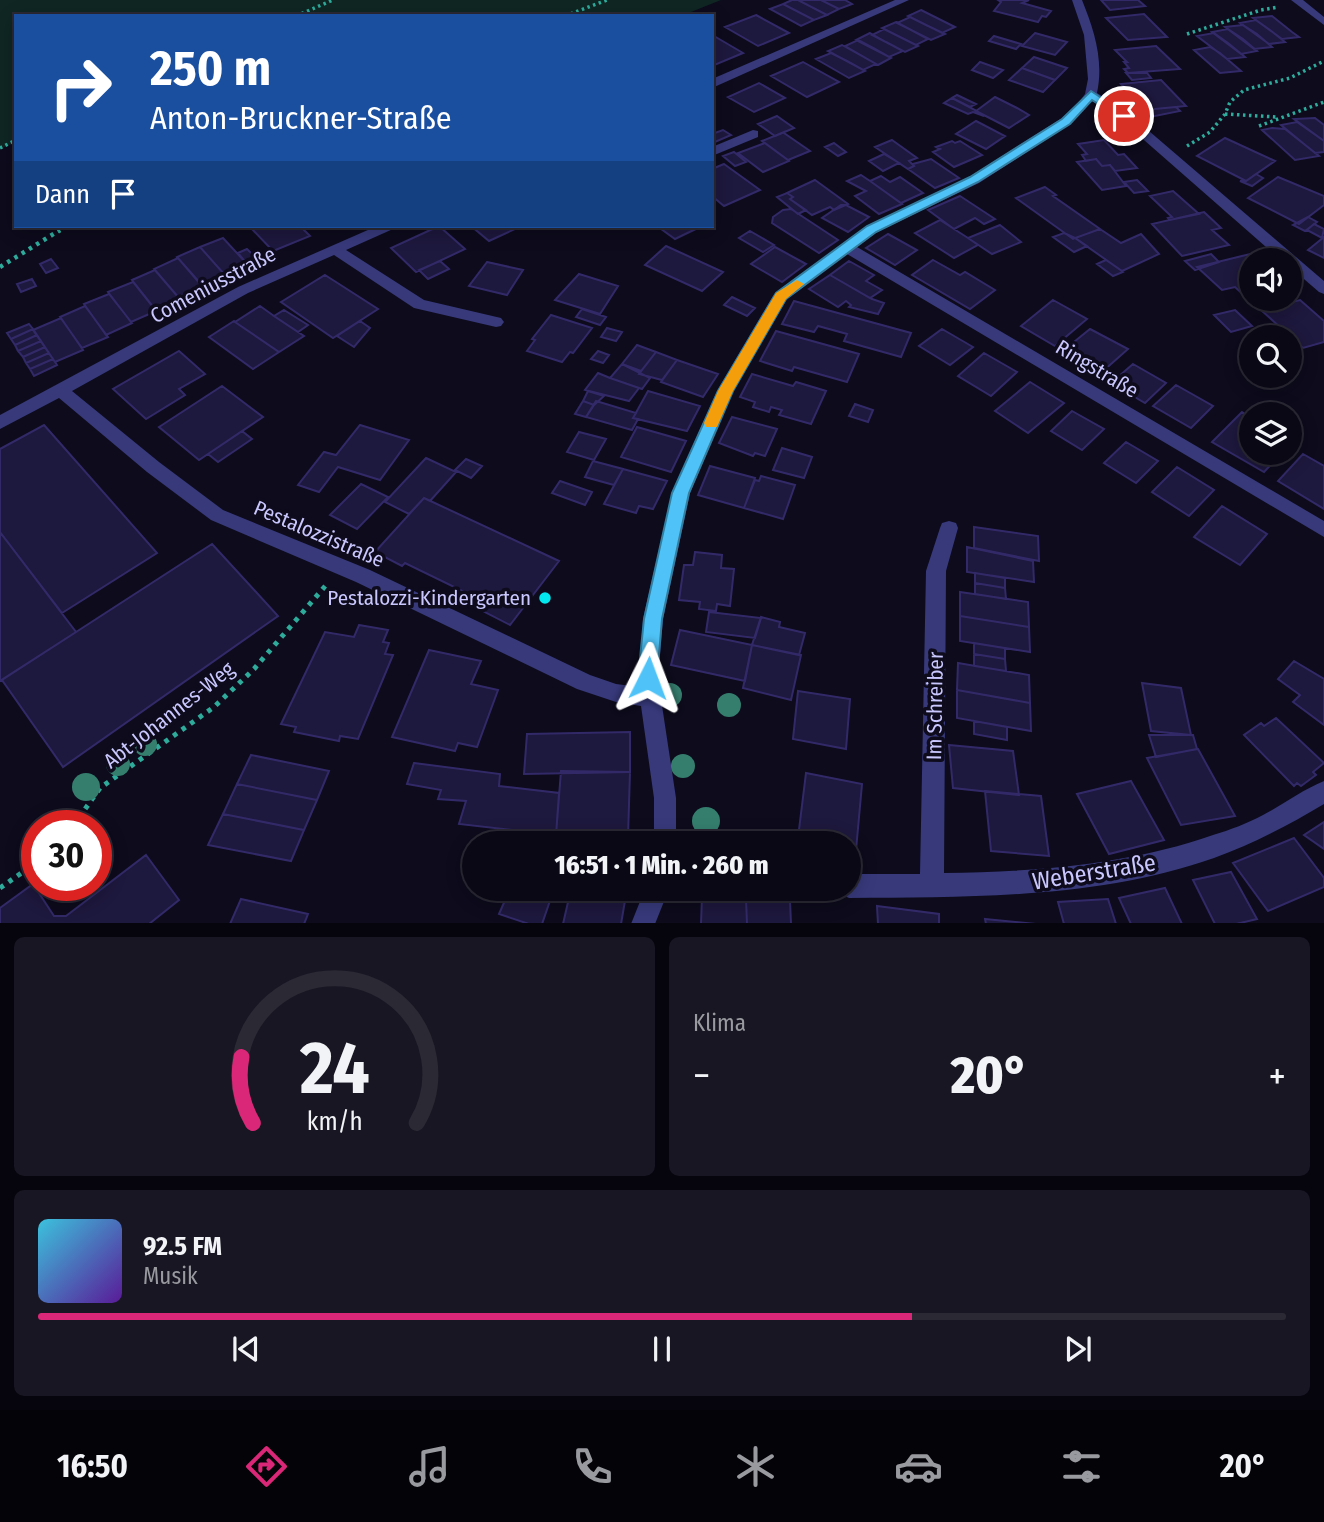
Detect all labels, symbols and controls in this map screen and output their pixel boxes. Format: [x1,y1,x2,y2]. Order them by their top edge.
text: 250 m [150,39,271,98]
icon: right [35,42,126,133]
pin [1094,86,1154,146]
icon: arrive [1105,97,1143,135]
text: Anton-Bruckner-Straße [150,99,452,137]
icon: arrive [104,175,142,213]
text: Dann [35,179,90,210]
street label: Comeniusstraße [146,241,280,329]
map controls [1239,248,1302,465]
button: sound [1239,248,1302,311]
button: search [1239,325,1302,388]
street label: Ringstraße [1051,334,1143,404]
button: layers [1239,402,1302,465]
street label: Pestalozzistraße [250,495,388,573]
place label: Pestalozzi-Kindergarten [327,585,531,611]
marker: Pestalozzi-Kindergarten [537,590,553,606]
position arrow [611,641,685,715]
street label: Im Schreiber [921,651,949,760]
street label: Abt-Johannes-Weg [98,656,240,774]
speed limit sign: 30 [21,810,112,901]
street label: Weberstraße [1030,848,1158,896]
text: 16:51 · 1 Min. · 260 m [554,850,769,881]
text: Klima [693,1009,746,1037]
text: 24 [299,1025,369,1112]
text: 20° [951,1044,1028,1107]
text: − [693,1053,710,1099]
text: + [1269,1053,1286,1099]
text: km/h [307,1106,362,1136]
text: 92.5 FM [143,1231,222,1262]
text: Musik [143,1262,198,1290]
icon: previous [227,1330,265,1368]
icon: pause [643,1330,681,1368]
icon: next [1059,1330,1097,1368]
icon: directions [242,1442,291,1491]
icon: music [405,1442,454,1491]
icon: phone [568,1442,617,1491]
icon: climate [731,1442,780,1491]
icon: car [894,1442,943,1491]
icon: filters [1057,1442,1106,1491]
text: 16:50 [57,1447,128,1485]
text: 20° [1220,1447,1267,1485]

